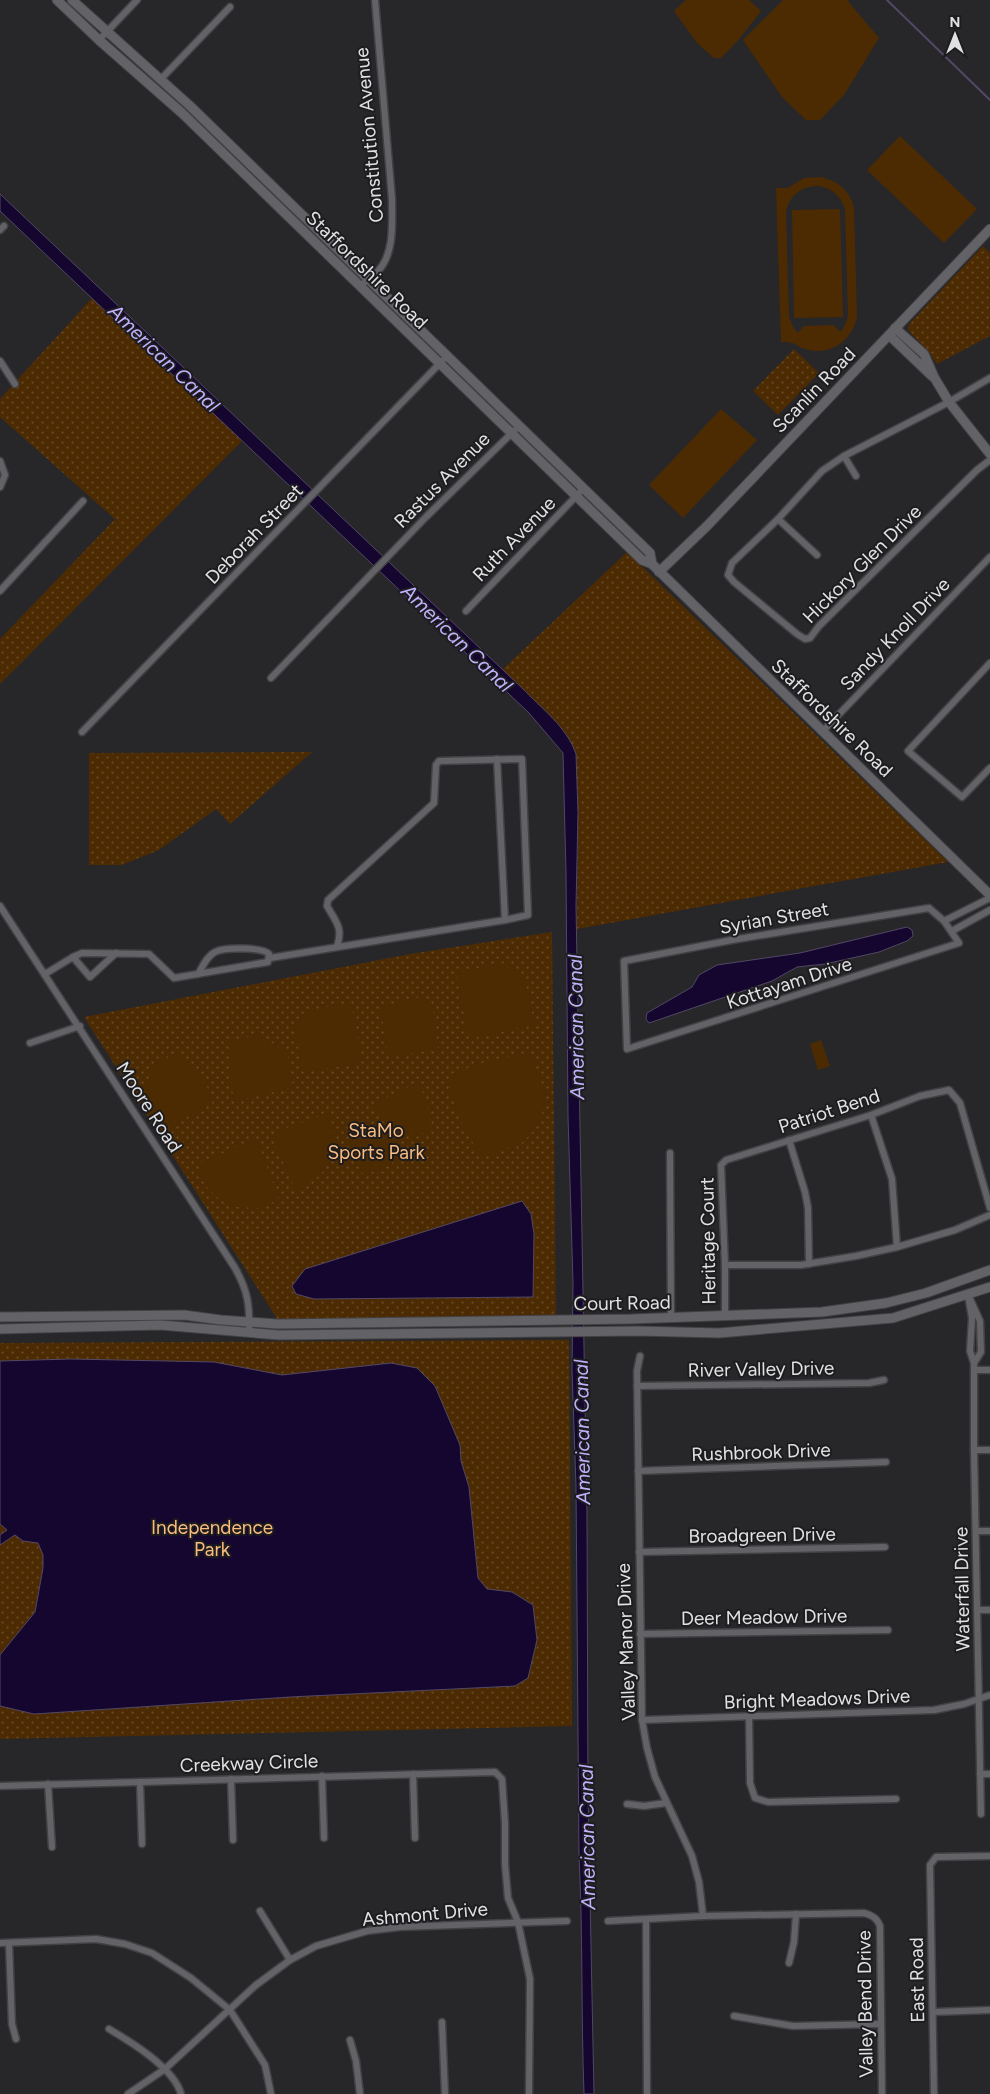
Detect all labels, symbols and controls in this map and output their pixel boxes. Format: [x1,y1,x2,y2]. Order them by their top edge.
north arrow [930,10,980,60]
text: N [950,14,960,31]
street label: Constitution Avenue [350,46,388,224]
street label: Staffordshire Road [301,206,433,334]
water label: American Canal [103,298,225,417]
street label: Scanlin Road [768,342,860,438]
street label: Rastus Avenue [389,427,495,533]
street label: Deborah Street [200,479,308,589]
street label: Ruth Avenue [468,492,560,586]
street label: Hickory Glen Drive [798,500,926,628]
street label: Sandy Knoll Drive [835,573,955,695]
water label: American Canal [396,578,518,697]
street label: Staffordshire Road [766,654,898,782]
street label: Syrian Street [718,897,830,939]
street label: Kottayam Drive [723,952,855,1014]
water label: American Canal [563,954,589,1101]
street label: Moore Road [111,1057,187,1157]
street label: Patriot Bend [775,1084,883,1138]
park label: StaMo Sports Park [327,1119,425,1164]
street label: Heritage Court [695,1177,721,1305]
street label: Court Road [573,1291,671,1315]
street label: River Valley Drive [687,1356,835,1382]
water label: American Canal [569,1359,595,1506]
street label: Rushbrook Drive [691,1438,831,1466]
park label: Independence Park [151,1516,273,1561]
street label: Broadgreen Drive [688,1522,836,1548]
street label: Waterfall Drive [949,1526,975,1652]
street label: Valley Manor Drive [612,1563,640,1721]
street label: Deer Meadow Drive [681,1604,847,1630]
street label: Bright Meadows Drive [723,1684,911,1714]
street label: Creekway Circle [179,1749,319,1777]
water label: American Canal [574,1764,600,1911]
street label: Ashmont Drive [361,1897,489,1931]
street label: Valley Bend Drive [852,1930,878,2078]
street label: East Road [905,1937,929,2023]

